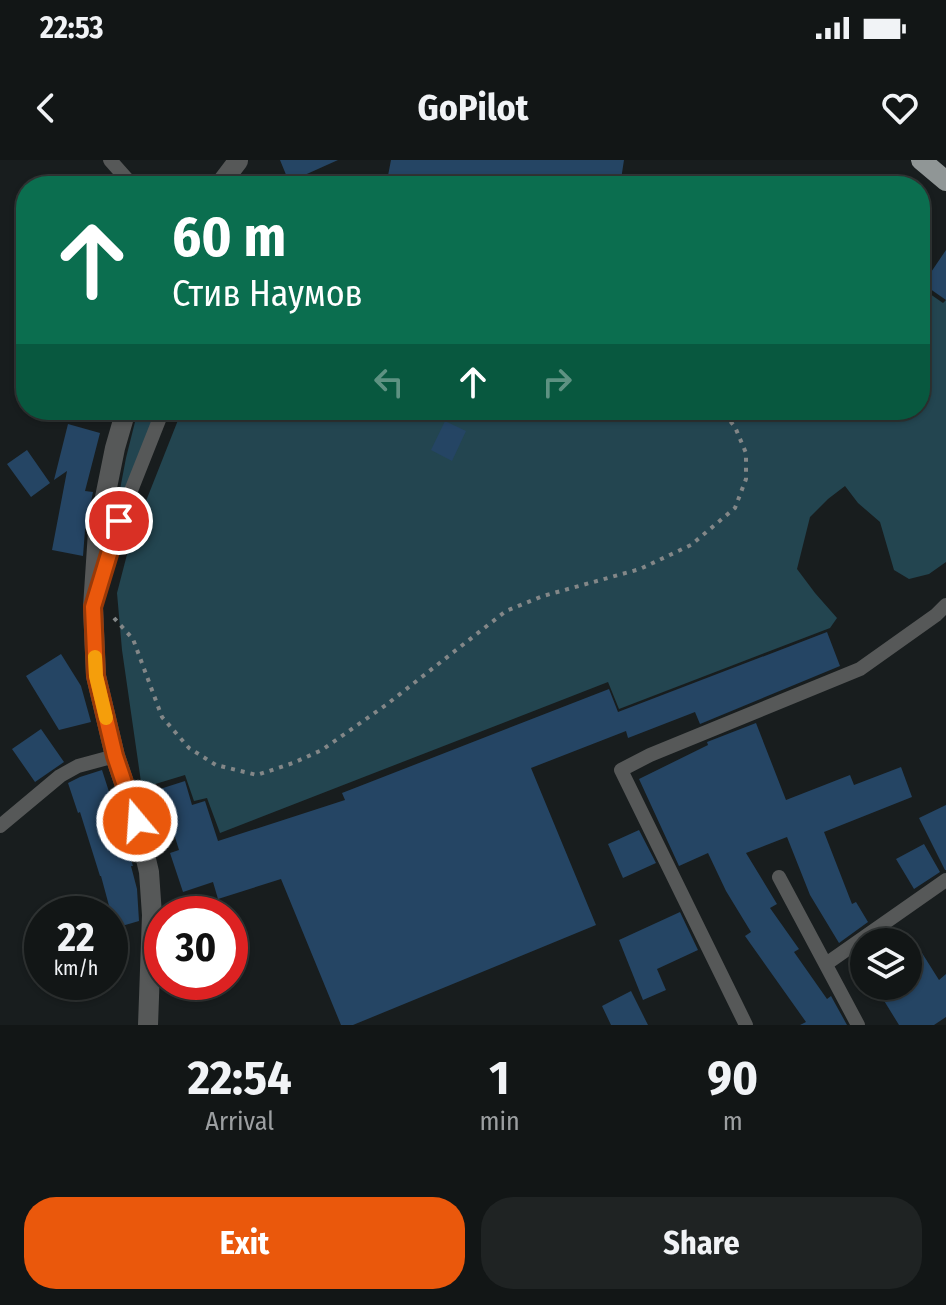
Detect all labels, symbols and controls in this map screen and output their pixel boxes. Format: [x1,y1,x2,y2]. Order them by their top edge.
text: 22:53 [40,10,104,46]
icon: back [24,86,68,130]
text: GoPilot [418,86,528,130]
icon: heart [878,86,922,130]
text: 60 m [172,204,286,271]
icon: ahead [40,208,144,312]
text: Стив Наумов [172,272,363,316]
icon: left [367,360,411,404]
icon: ahead [451,360,495,404]
icon: right [535,360,579,404]
pin [85,487,153,555]
icon: arrive [97,499,141,543]
position arrow [95,779,179,863]
speed limit sign: 30 [144,896,248,1000]
text: 22 [57,914,95,962]
map controls [850,928,922,1000]
button: layers [850,928,922,1000]
text: km/h [54,956,98,980]
text: 22:54 [188,1049,292,1107]
text: 1 [489,1049,510,1107]
text: 90 [707,1049,758,1107]
text: Arrival [205,1106,274,1137]
text: min [479,1106,520,1137]
text: m [723,1106,743,1137]
button: Exit [24,1197,465,1289]
button: Share [481,1197,922,1289]

